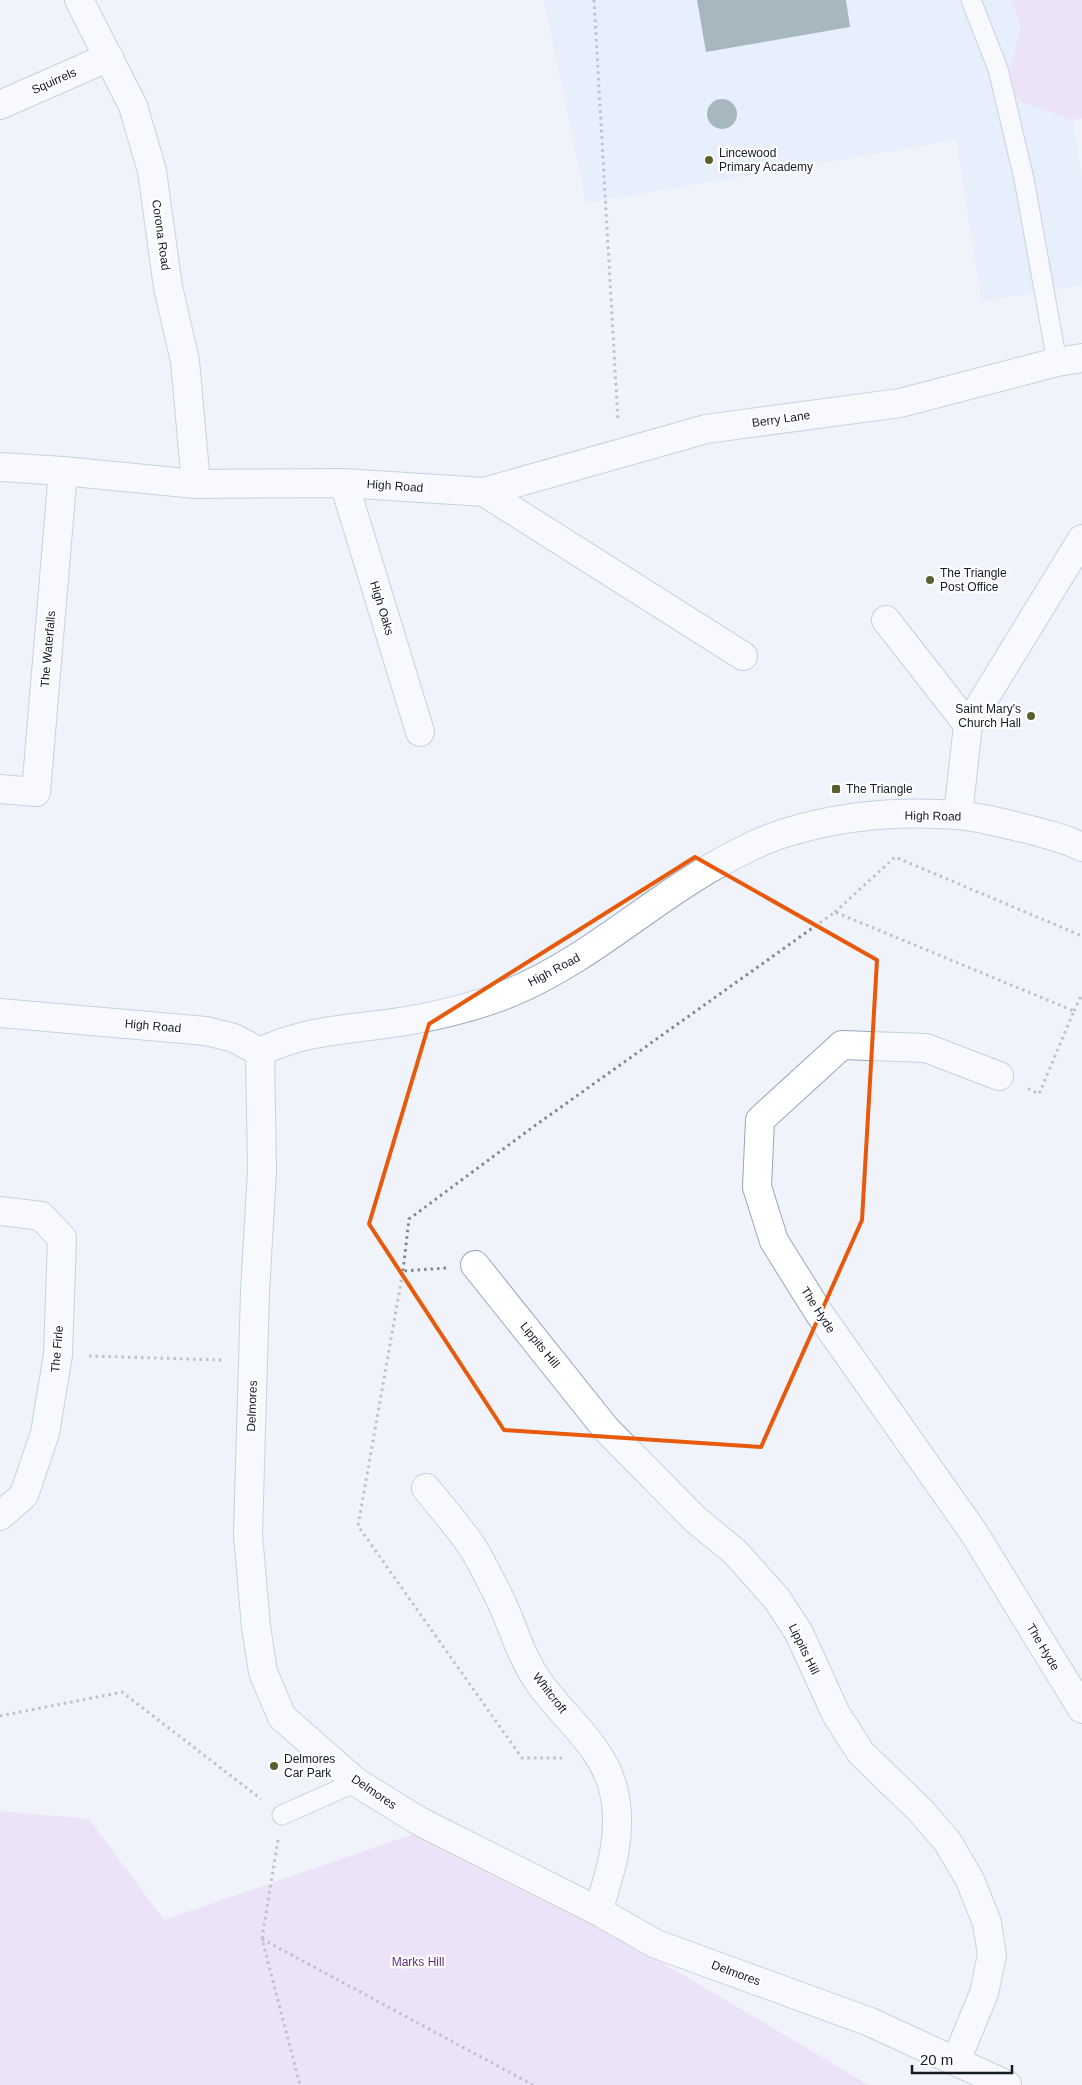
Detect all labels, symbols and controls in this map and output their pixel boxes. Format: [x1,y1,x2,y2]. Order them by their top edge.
street label: Squirrels [30,65,78,97]
place label: Lincewood Primary Academy [719,146,813,174]
marker: Lincewood Primary Academy [703,154,715,166]
street label: Corona Road [149,199,173,271]
street label: Berry Lane [751,408,811,430]
street label: High Road [366,477,424,495]
place label: The Triangle Post Office [940,566,1007,594]
marker: The Triangle Post Office [924,574,936,586]
street label: High Oaks [367,579,397,637]
street label: The Waterfalls [38,610,58,688]
place label: Saint Mary's Church Hall [955,702,1021,730]
marker: Saint Mary's Church Hall [1025,710,1037,722]
place label: The Triangle [846,782,913,796]
marker: The Triangle [830,783,842,795]
street label: High Road [905,809,961,823]
street label: High Road [526,951,582,989]
street label: High Road [124,1017,182,1035]
street label: The Hyde [798,1284,838,1336]
street label: Lippits Hill [517,1319,563,1371]
street label: The Firle [48,1324,66,1373]
street label: Delmores [244,1380,260,1432]
street label: Lippits Hill [786,1621,822,1677]
street label: The Hyde [1024,1621,1063,1673]
street label: Whitcroft [530,1670,570,1716]
place label: Delmores Car Park [284,1752,335,1780]
marker: Delmores Car Park [268,1760,280,1772]
street label: Delmores [349,1772,399,1812]
park label: Marks Hill [392,1955,444,1969]
street label: Delmores [709,1958,763,1988]
scale bar [912,2042,1012,2074]
text: 20 m [920,2051,953,2068]

